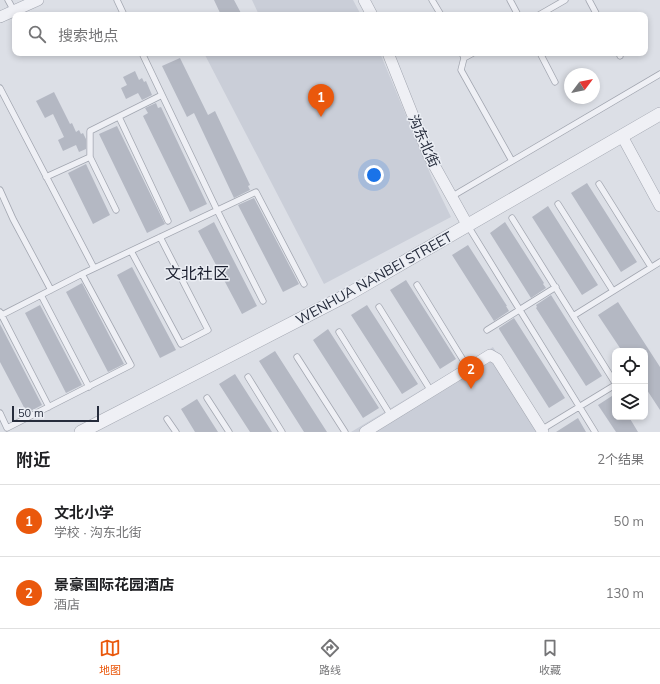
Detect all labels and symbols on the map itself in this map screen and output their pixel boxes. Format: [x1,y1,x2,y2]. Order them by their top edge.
north arrow [564,68,600,104]
pin: 1 [308,84,334,117]
street label: 沟东北街 [404,112,444,170]
your location [364,165,384,185]
street label: WENHUA NANBEI STREET [292,227,456,329]
district label: 文北社区 [165,263,229,283]
pin: 2 [458,356,484,389]
scale bar [12,404,99,423]

